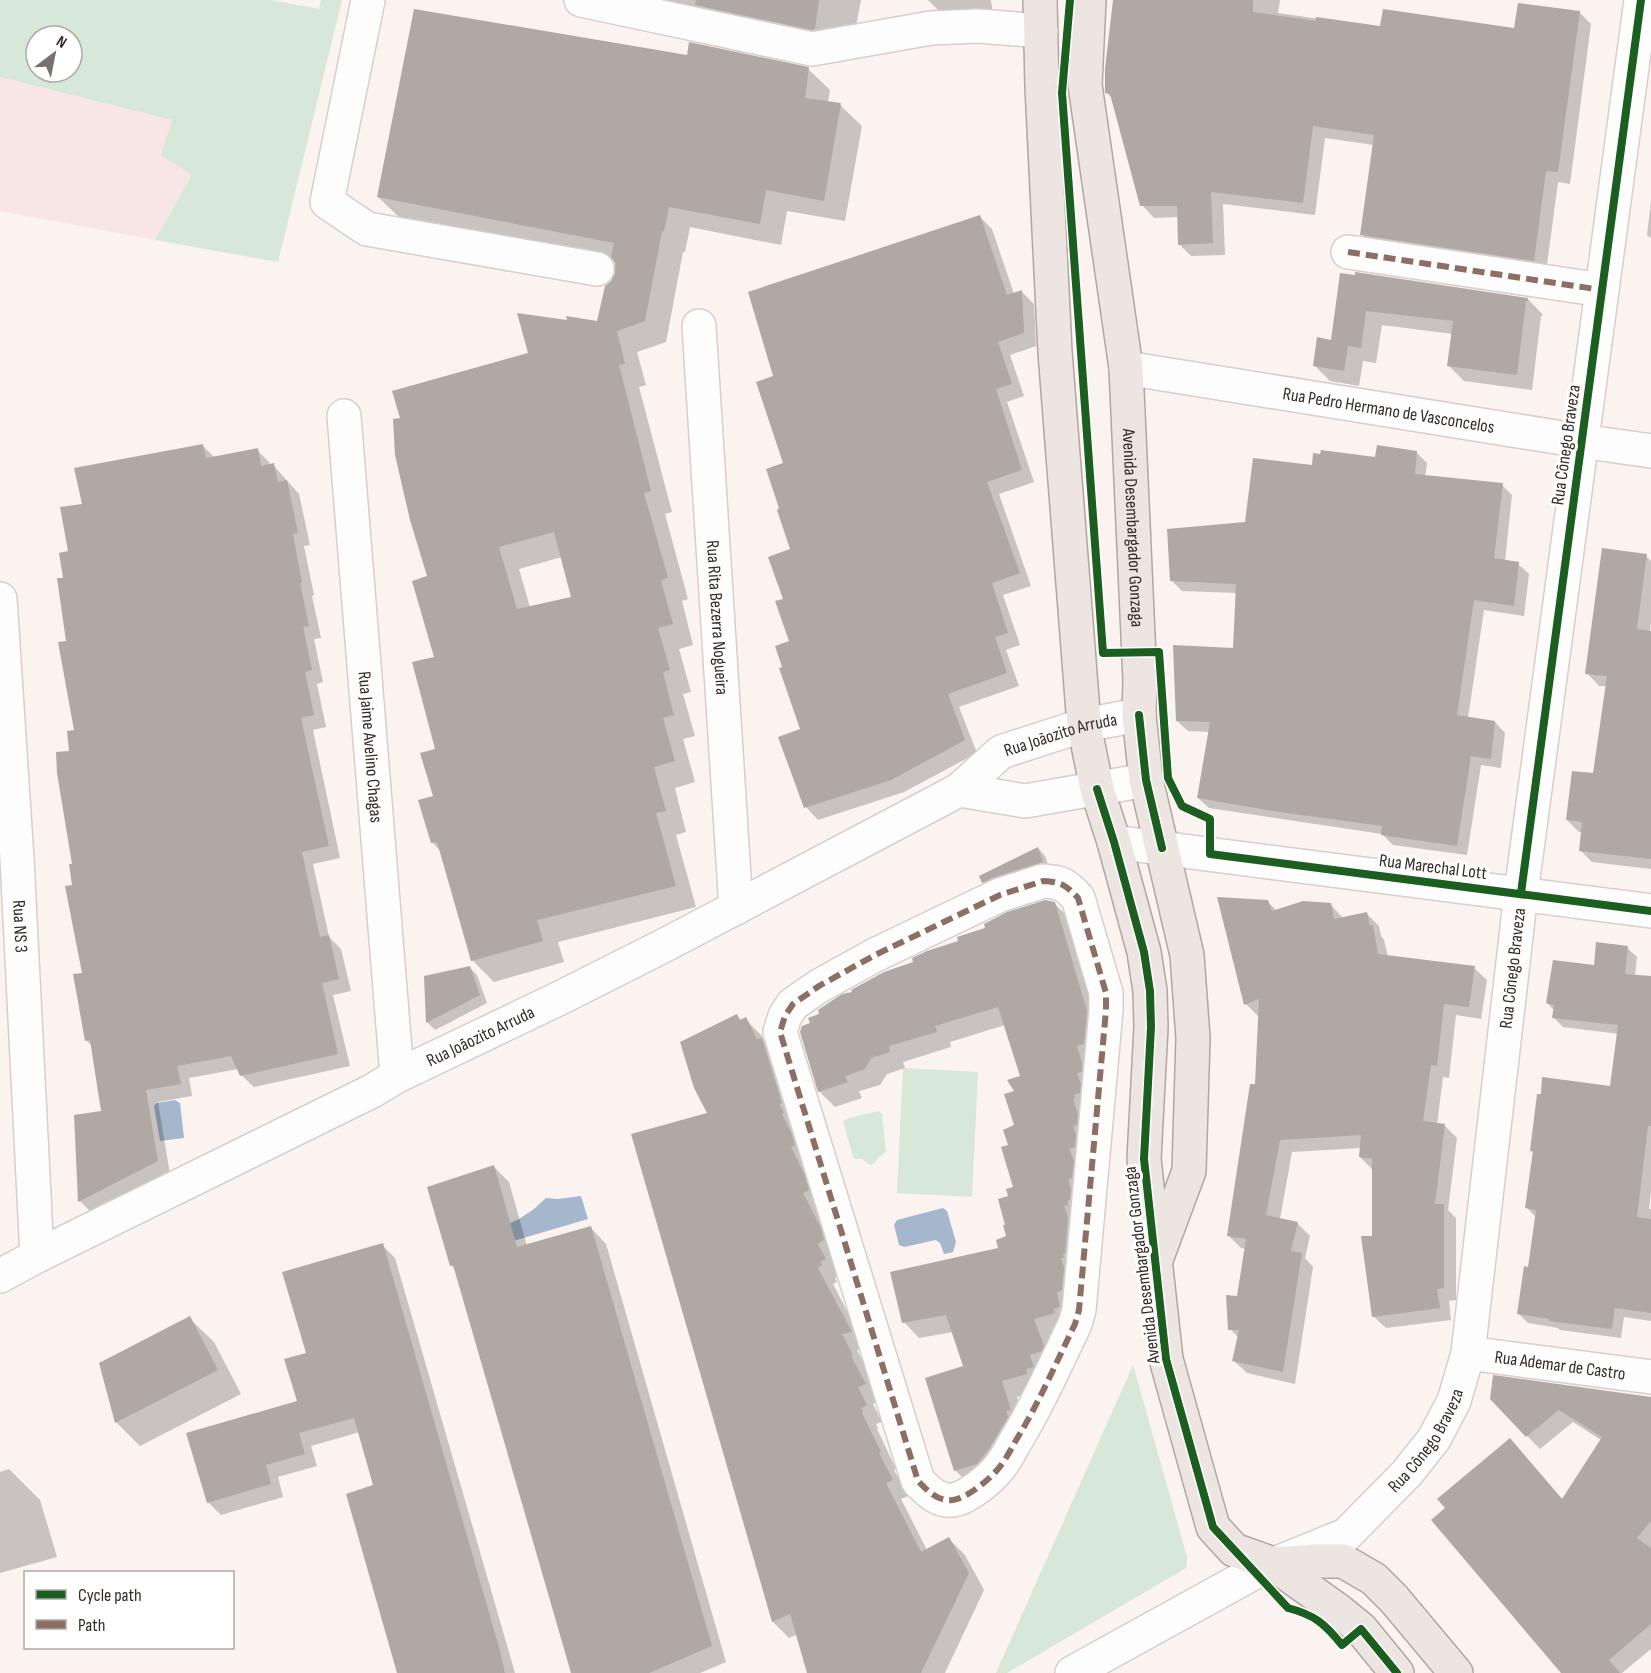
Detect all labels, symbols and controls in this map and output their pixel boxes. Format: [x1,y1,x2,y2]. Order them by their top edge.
north arrow [24,24,84,84]
text: N [52,32,70,53]
street label: Rua Pedro Hermano de Vasconcelos [1281,383,1496,437]
street label: Rua Cônego Braveza [1547,383,1585,506]
street label: Avenida Desembargador Gonzaga [1118,427,1148,628]
street label: Rua Rita Bezerra Nogueira [702,539,733,695]
street label: Rua Jaime Avelino Chagas [354,670,387,823]
street label: Rua Joãozito Arruda [1001,709,1119,761]
street label: Rua Marechal Lott [1378,850,1489,884]
street label: Rua NS 3 [9,899,32,953]
street label: Rua Cônego Braveza [1495,907,1530,1030]
street label: Rua Joãozito Arruda [423,1001,538,1071]
street label: Avenida Desembargador Gonzaga [1119,1165,1165,1366]
street label: Rua Ademar de Castro [1494,1346,1627,1384]
street label: Rua Cônego Braveza [1383,1386,1467,1497]
legend [24,1571,234,1649]
text: Cycle path [78,1585,142,1606]
text: Path [78,1615,106,1636]

